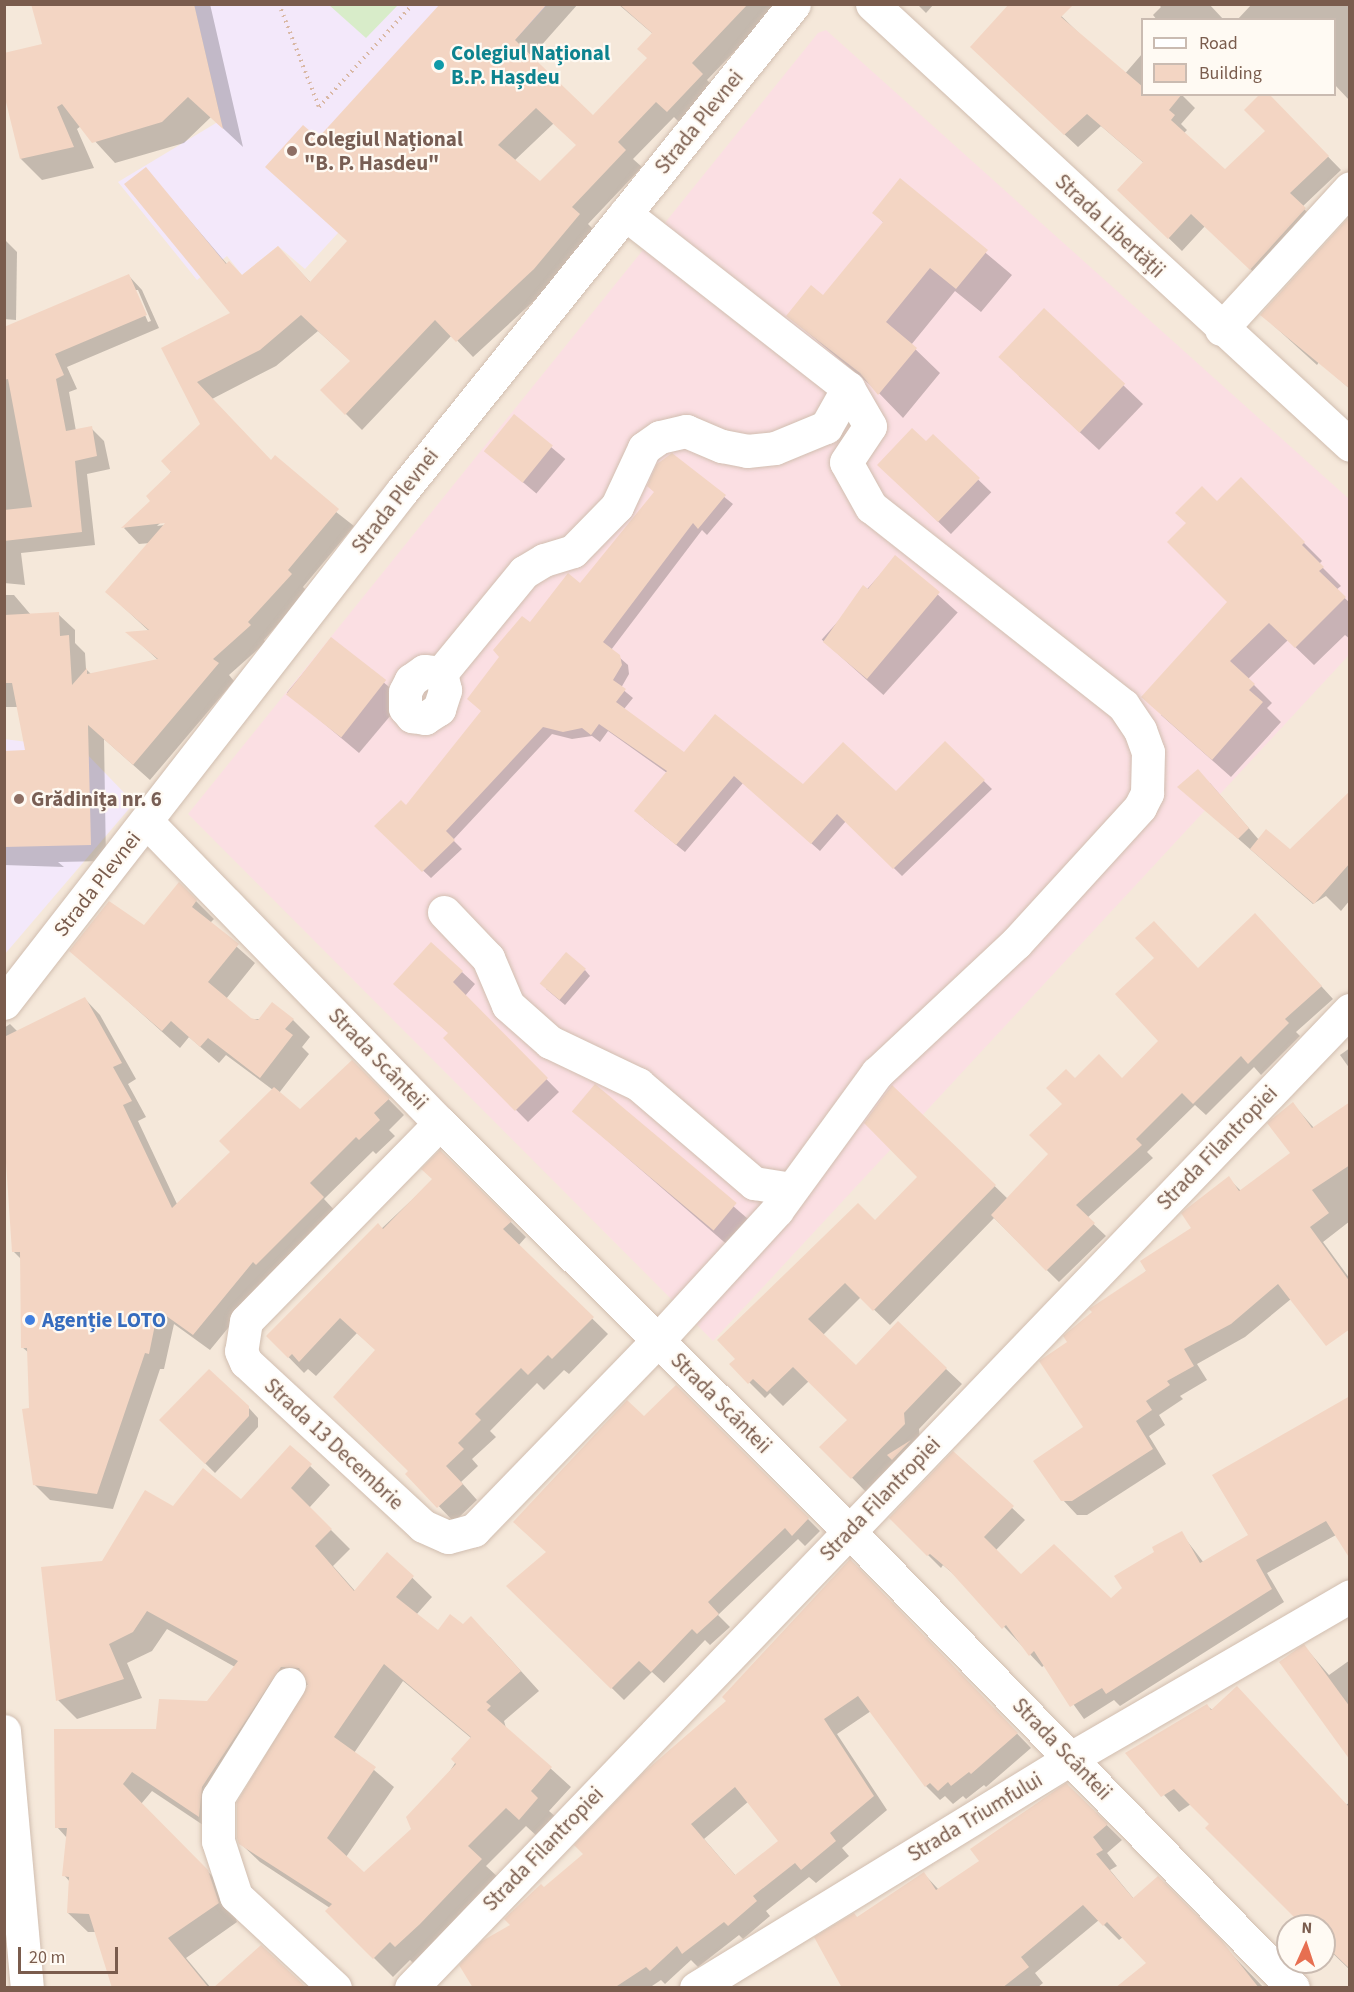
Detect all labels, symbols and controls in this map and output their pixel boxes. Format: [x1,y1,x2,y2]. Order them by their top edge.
legend [1141,18,1336,96]
text: Road [1199,31,1238,56]
place label: Colegiul Național B.P. Hașdeu [451,40,610,90]
marker: Colegiul Național B.P. Hașdeu [432,58,446,72]
text: Building [1199,61,1262,86]
street label: Strada Plevnei [649,65,749,179]
place label: Colegiul Național "B. P. Hasdeu" [304,126,463,176]
marker: Colegiul Național "B. P. Hasdeu" [285,144,299,158]
street label: Strada Libertății [1050,169,1170,283]
street label: Strada Plevnei [346,443,444,559]
place label: Grădinița nr. 6 [31,786,162,812]
marker: Grădinița nr. 6 [12,792,26,806]
street label: Strada Plevnei [48,826,146,942]
street label: Strada Scânteii [323,1003,433,1115]
street label: Strada Filantropiei [1151,1081,1283,1215]
place label: Agenție LOTO [42,1307,166,1333]
marker: Agenție LOTO [23,1313,37,1327]
street label: Strada Scânteii [665,1347,777,1459]
street label: Strada 13 Decembrie [259,1373,409,1515]
street label: Strada Filantropiei [814,1432,946,1566]
street label: Strada Scânteii [1007,1693,1117,1805]
street label: Strada Triumfului [903,1767,1047,1867]
street label: Strada Filantropiei [477,1782,609,1916]
north arrow [1276,1914,1336,1974]
text: N [1301,1917,1313,1939]
scale bar [21,1935,122,1973]
text: 20 m [29,1945,65,1970]

